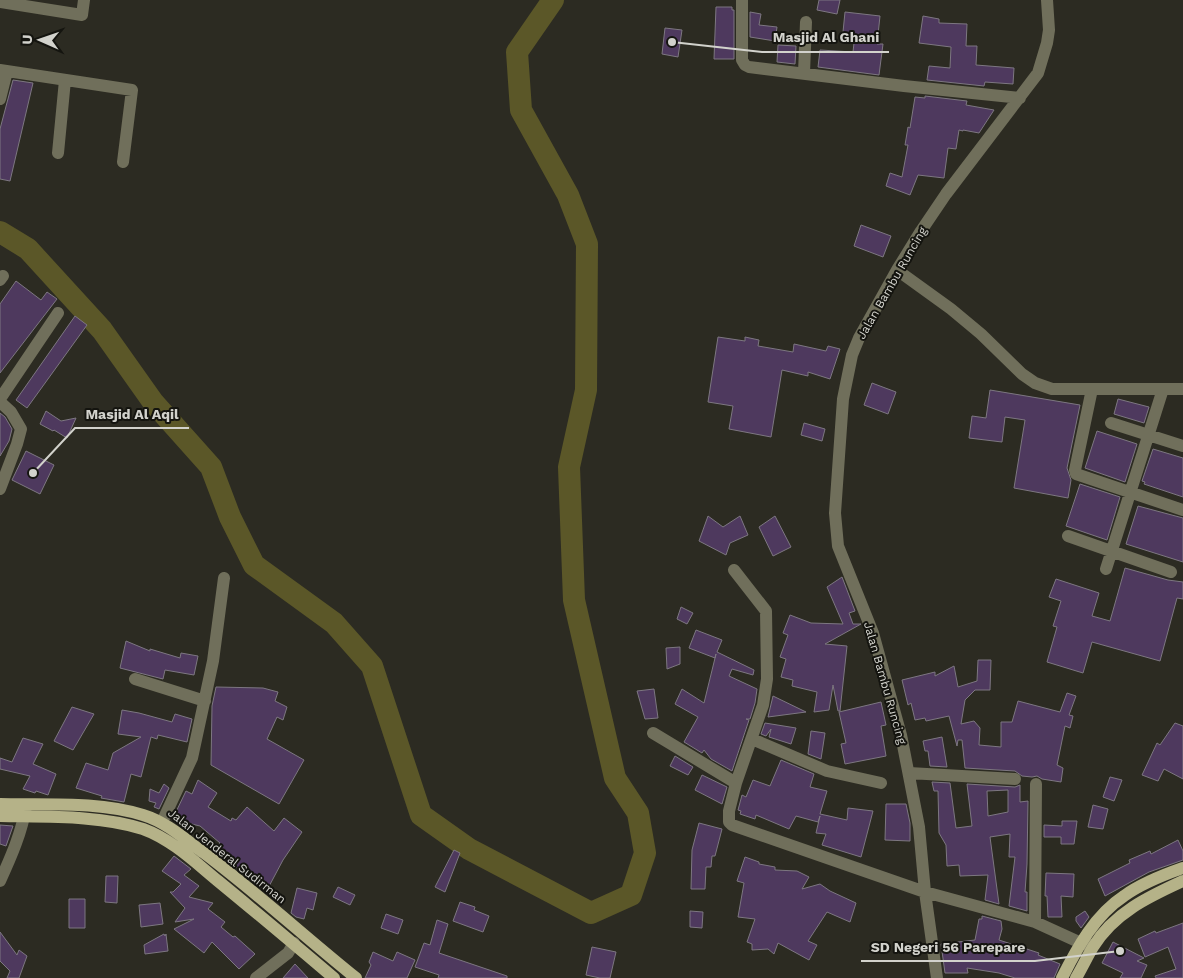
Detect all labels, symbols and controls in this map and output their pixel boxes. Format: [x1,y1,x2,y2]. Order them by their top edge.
north arrow [15,15,65,65]
callout: Masjid Al Ghani [762,23,889,52]
text: Masjid Al Ghani [773,29,879,45]
text: U [19,34,35,45]
street label: Jalan Bambu Runcing [854,224,930,341]
callout: Masjid Al Aqil [75,399,189,428]
text: Masjid Al Aqil [85,406,179,422]
street label: Jalan Bambu Runcing [861,620,909,746]
street label: Jalan Jenderal Sudirman [165,806,289,906]
callout: SD Negeri 56 Parepare [861,932,1035,961]
text: SD Negeri 56 Parepare [871,939,1025,955]

